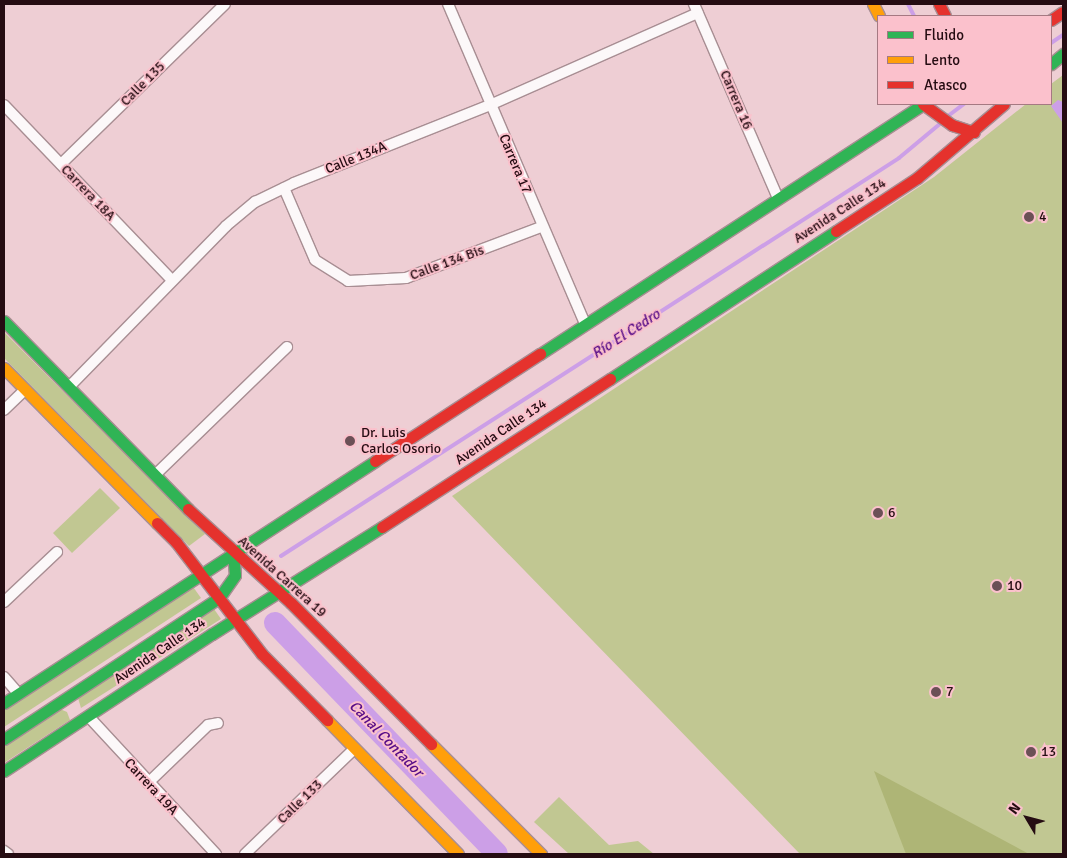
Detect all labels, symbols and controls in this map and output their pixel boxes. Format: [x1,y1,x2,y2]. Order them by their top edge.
legend [877,15,1052,105]
text: Fluido [924,26,964,44]
text: Lento [924,51,960,69]
street label: Calle 135 [117,58,169,110]
street label: Carrera 16 [716,68,756,132]
text: Atasco [924,76,967,94]
street label: Carrera 17 [495,132,535,196]
street label: Calle 134A [323,138,389,178]
street label: Carrera 18A [57,161,119,225]
street label: Avenida Calle 134 [791,175,889,247]
place label: 4 [1039,209,1047,225]
marker: 4 [1023,211,1035,223]
street label: Calle 134 Bis [408,242,486,284]
water label: Río El Cedro [588,305,664,363]
street label: Avenida Calle 134 [452,395,550,469]
place label: Dr. Luis Carlos Osorio [361,425,441,458]
marker: Dr. Luis Carlos Osorio [343,434,357,448]
place label: 6 [888,505,896,521]
marker: 6 [872,507,884,519]
street label: Avenida Carrera 19 [234,533,330,621]
place label: 10 [1007,578,1022,594]
marker: 10 [991,580,1003,592]
street label: Avenida Calle 134 [111,614,209,688]
place label: 7 [946,684,954,700]
marker: 7 [930,686,942,698]
water label: Canal Contador [345,697,427,781]
place label: 13 [1041,744,1056,760]
marker: 13 [1025,746,1037,758]
street label: Carrera 19A [121,755,181,819]
street label: Calle 133 [274,776,326,828]
north arrow [1002,793,1052,843]
text: N [1005,800,1024,818]

